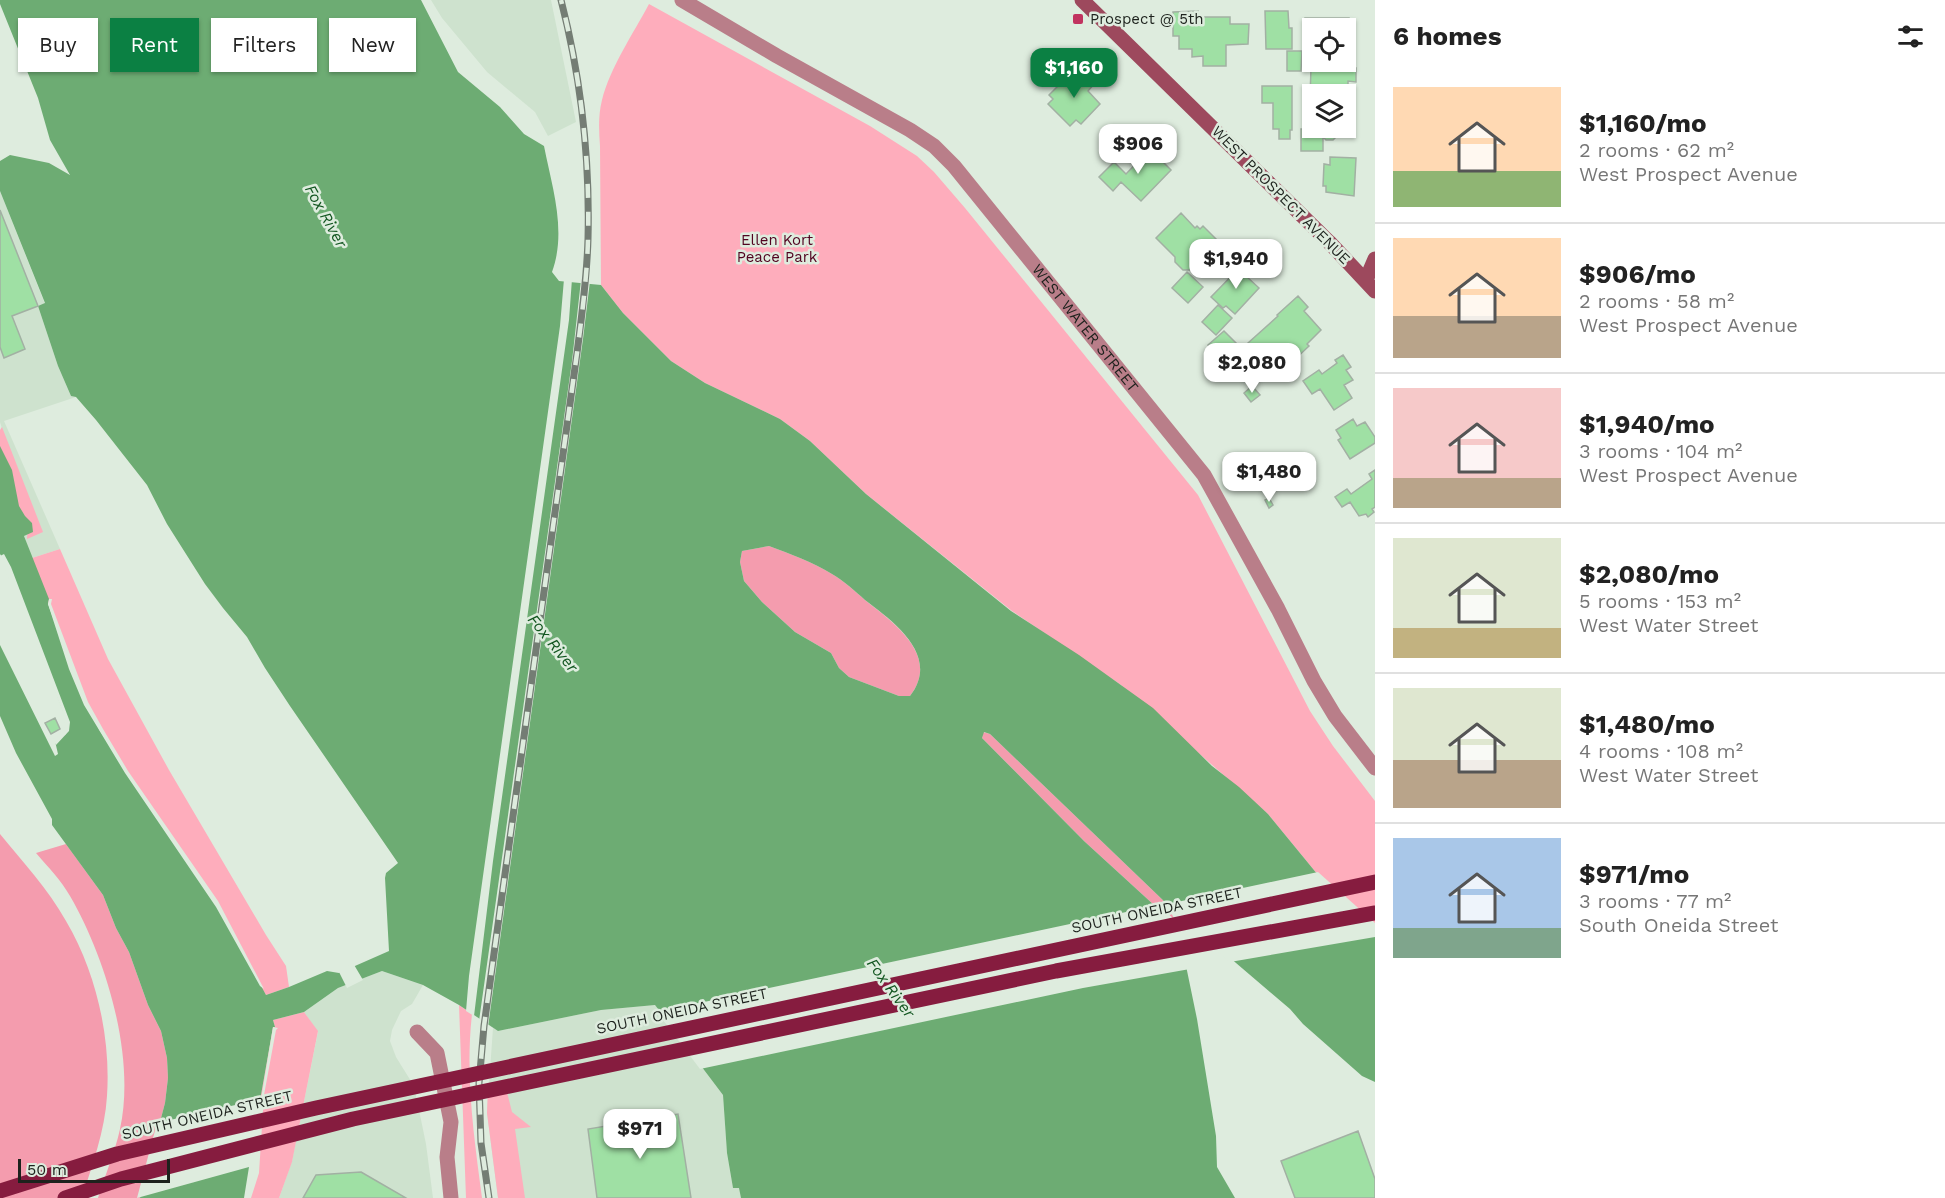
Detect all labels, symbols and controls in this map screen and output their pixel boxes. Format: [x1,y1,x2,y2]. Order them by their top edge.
place label: Prospect @ 5th [1090,10,1204,28]
marker: Prospect @ 5th [1071,12,1085,26]
chip: Buy [18,18,98,72]
chip: Rent [110,18,199,72]
chip: Filters [211,18,317,72]
chip: New [329,18,416,72]
map controls [1302,18,1356,138]
button: locate [1302,18,1356,72]
icon: filters [1894,20,1927,53]
text: 6 homes [1393,21,1502,51]
pin: $1,160 [1025,48,1123,99]
text: $1,160 [1044,55,1104,79]
button: layers [1302,84,1356,138]
text: $1,160/mo [1579,108,1706,138]
icon: home [1441,111,1513,183]
street label: WEST PROSPECT AVENUE [1208,122,1354,268]
pin: $906 [1102,124,1174,175]
text: $906 [1113,131,1163,155]
text: 2 rooms · 62 m² [1579,138,1734,162]
text: West Prospect Avenue [1579,162,1798,186]
water label: Fox River [301,181,351,251]
park label: Ellen Kort Peace Park [737,231,818,266]
pin: $1,940 [1187,239,1285,290]
text: $1,940 [1203,246,1269,270]
text: $906/mo [1579,259,1696,289]
street label: WEST WATER STREET [1028,260,1142,396]
icon: home [1441,262,1513,334]
text: 2 rooms · 58 m² [1579,289,1734,313]
text: West Prospect Avenue [1579,313,1798,337]
pin: $2,080 [1203,343,1301,394]
text: $2,080 [1218,350,1286,374]
text: $1,940/mo [1579,409,1715,439]
icon: home [1441,412,1513,484]
text: 3 rooms · 104 m² [1579,439,1742,463]
pin: $1,480 [1220,452,1318,503]
text: $1,480 [1236,459,1302,483]
text: West Prospect Avenue [1579,463,1798,487]
text: $2,080/mo [1579,559,1719,589]
icon: home [1441,562,1513,634]
text: 5 rooms · 153 m² [1579,589,1741,613]
water label: Fox River [524,610,583,676]
text: West Water Street [1579,613,1758,637]
text: $1,480/mo [1579,709,1715,739]
icon: home [1441,712,1513,784]
text: 4 rooms · 108 m² [1579,739,1743,763]
text: West Water Street [1579,763,1758,787]
text: $971/mo [1579,859,1689,889]
icon: home [1441,862,1513,934]
street label: SOUTH ONEIDA STREET [1070,883,1244,937]
text: 3 rooms · 77 m² [1579,889,1731,913]
text: South Oneida Street [1579,913,1778,937]
water label: Fox River [863,955,919,1022]
street label: SOUTH ONEIDA STREET [595,984,769,1038]
street label: SOUTH ONEIDA STREET [120,1087,294,1143]
pin: $971 [604,1109,676,1160]
text: $971 [617,1116,663,1140]
scale bar [18,1156,170,1184]
text: 50 m [27,1160,67,1179]

